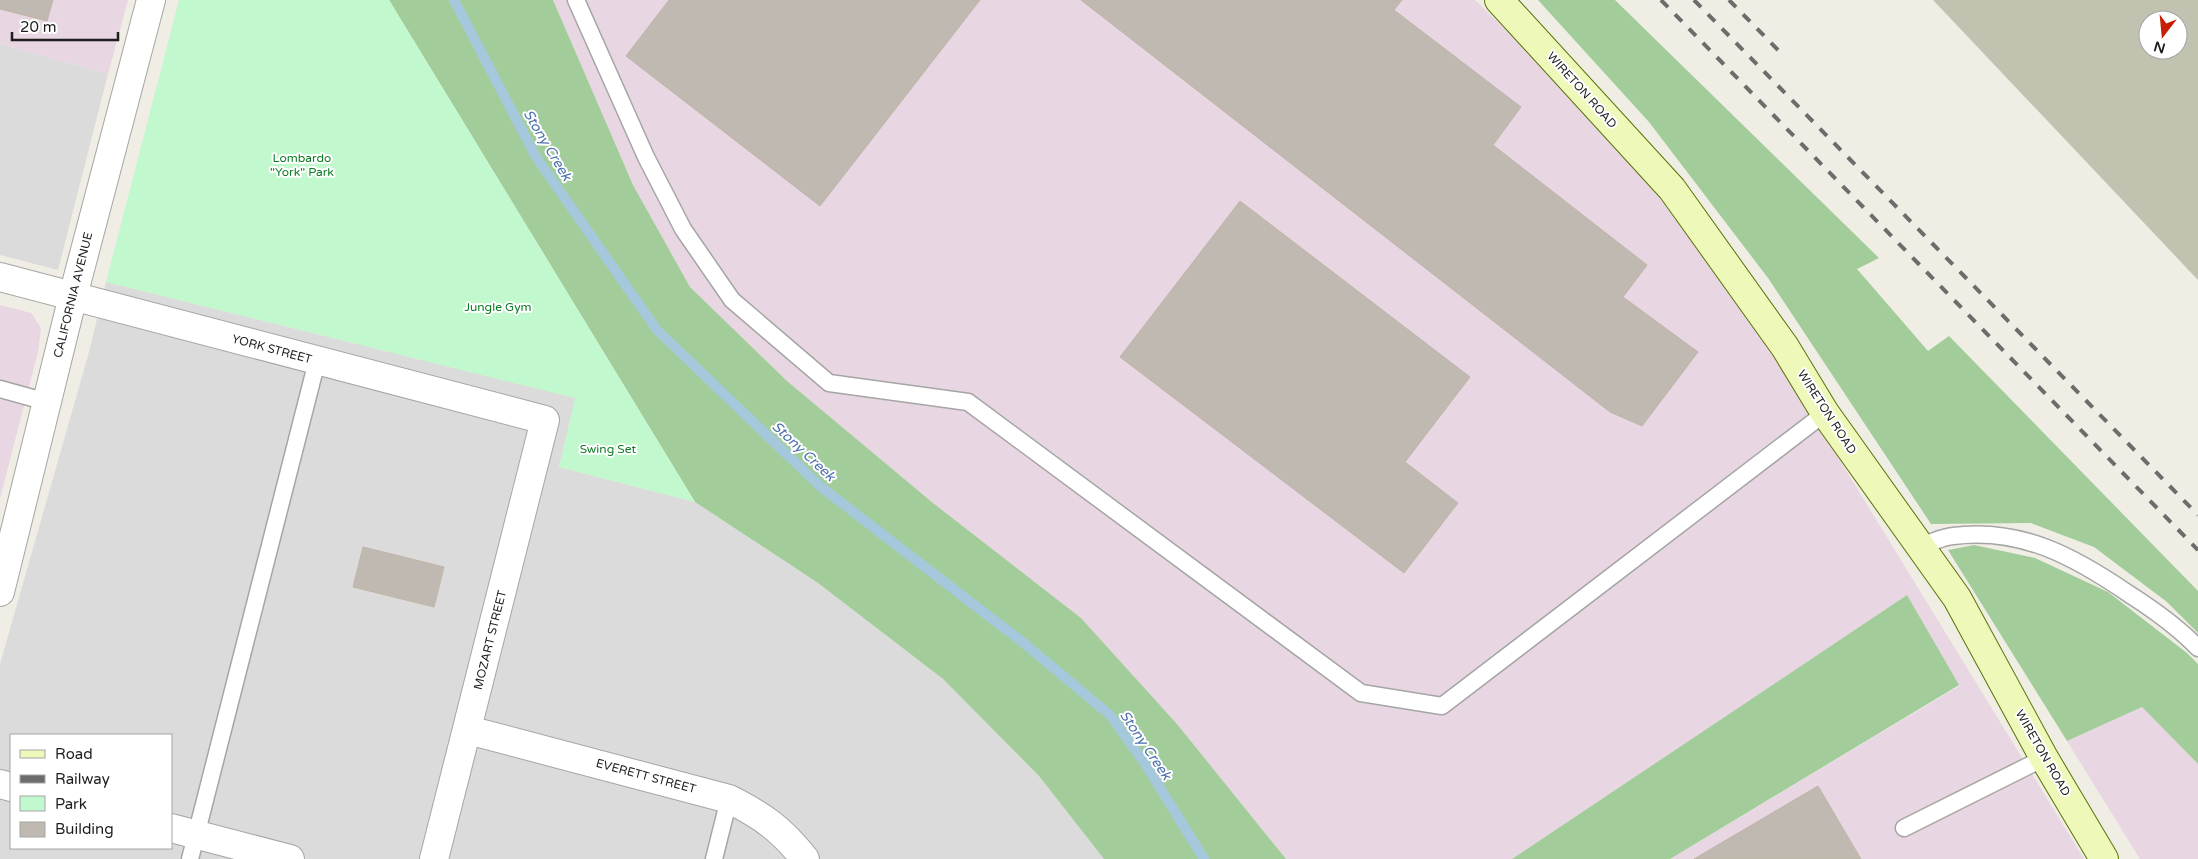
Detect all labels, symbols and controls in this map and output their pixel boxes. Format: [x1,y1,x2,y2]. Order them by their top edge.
scale bar [12,10,119,42]
north arrow [2138,10,2188,60]
text: 20 m [20,18,57,36]
text: N [2152,37,2167,57]
street label: WIRETON ROAD [1544,49,1620,131]
water label: Stony Creek [520,107,576,185]
park label: Lombardo "York" Park [270,151,334,179]
street label: CALIFORNIA AVENUE [51,230,95,359]
park label: Jungle Gym [464,300,532,314]
street label: YORK STREET [230,332,314,367]
street label: WIRETON ROAD [1795,367,1859,457]
water label: Stony Creek [769,418,840,486]
park label: Swing Set [580,442,637,456]
street label: MOZART STREET [471,588,509,691]
water label: Stony Creek [1116,707,1176,784]
street label: WIRETON ROAD [2013,707,2073,799]
legend [10,734,172,849]
text: Road [55,745,93,763]
street label: EVERETT STREET [594,756,698,796]
text: Railway [55,770,110,788]
text: Park [55,795,87,813]
text: Building [55,820,114,838]

